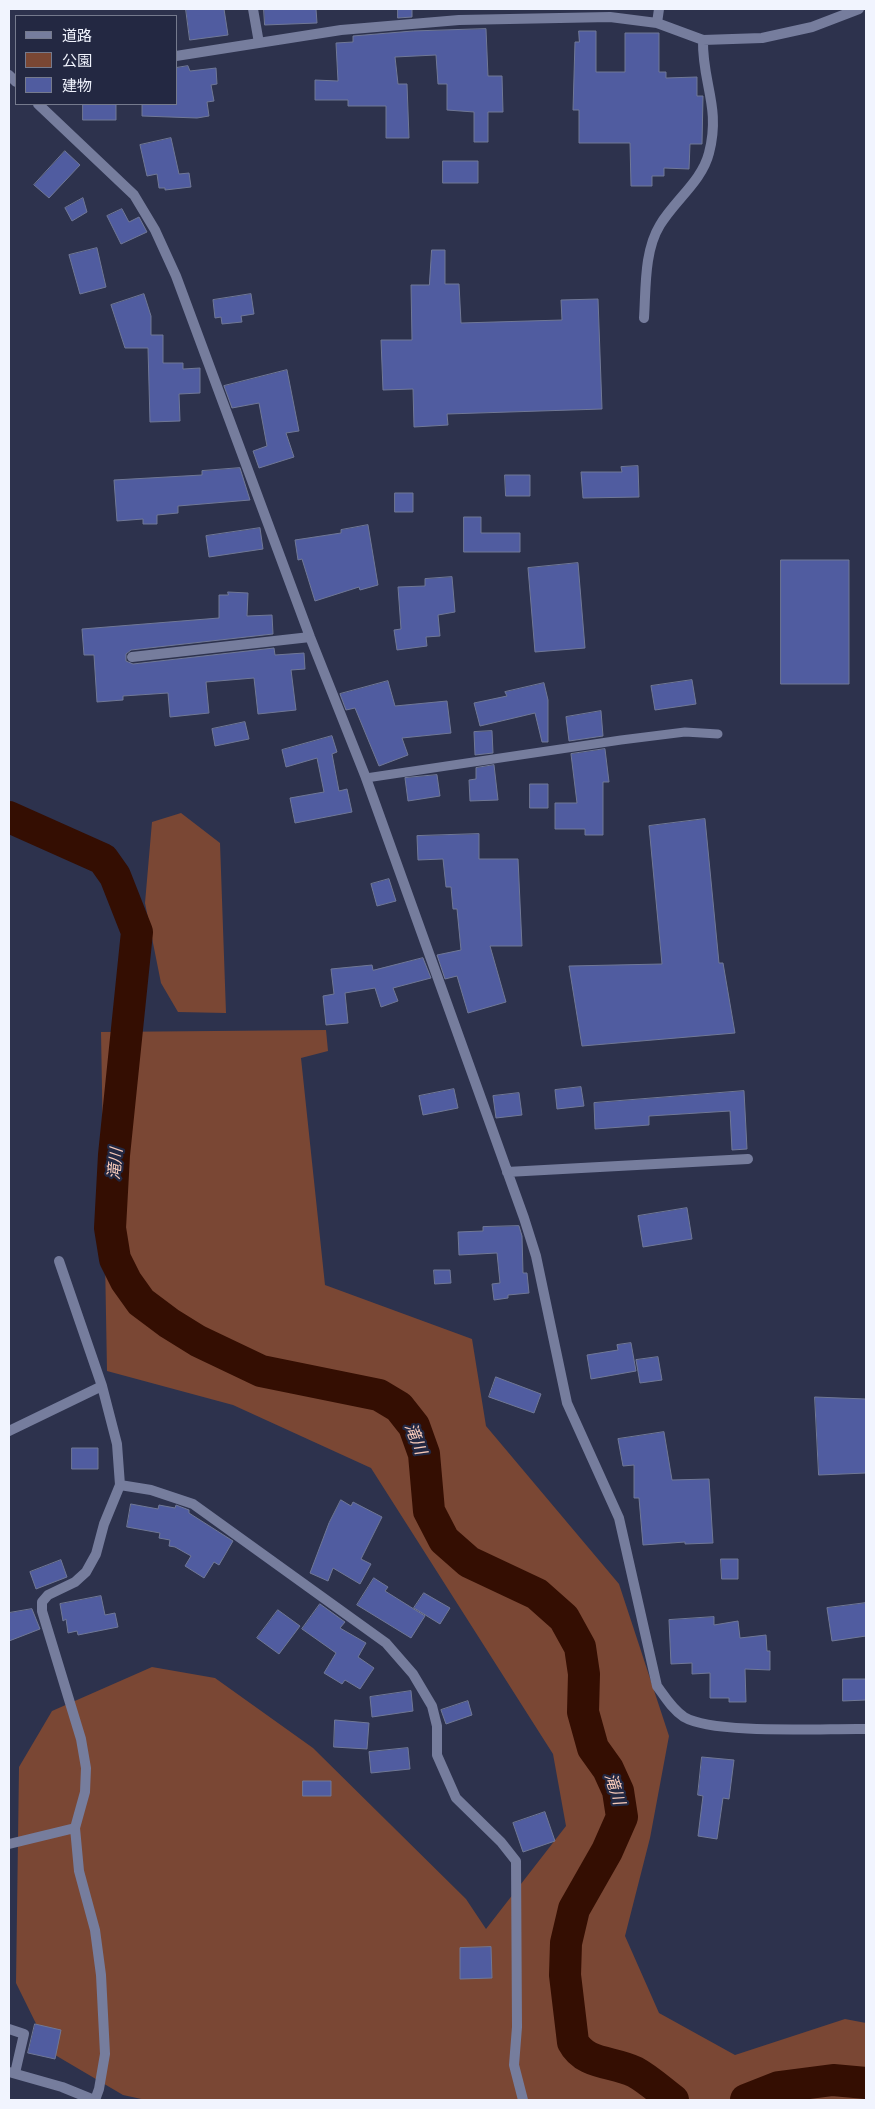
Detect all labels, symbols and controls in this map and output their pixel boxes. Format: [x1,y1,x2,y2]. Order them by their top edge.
legend [15,15,178,105]
text: 道路 [62,27,92,45]
text: 公園 [62,52,92,70]
text: 建物 [62,77,92,95]
water label: 滝川 [105,1147,127,1181]
water label: 滝川 [400,1421,430,1457]
water label: 滝川 [600,1771,628,1807]

